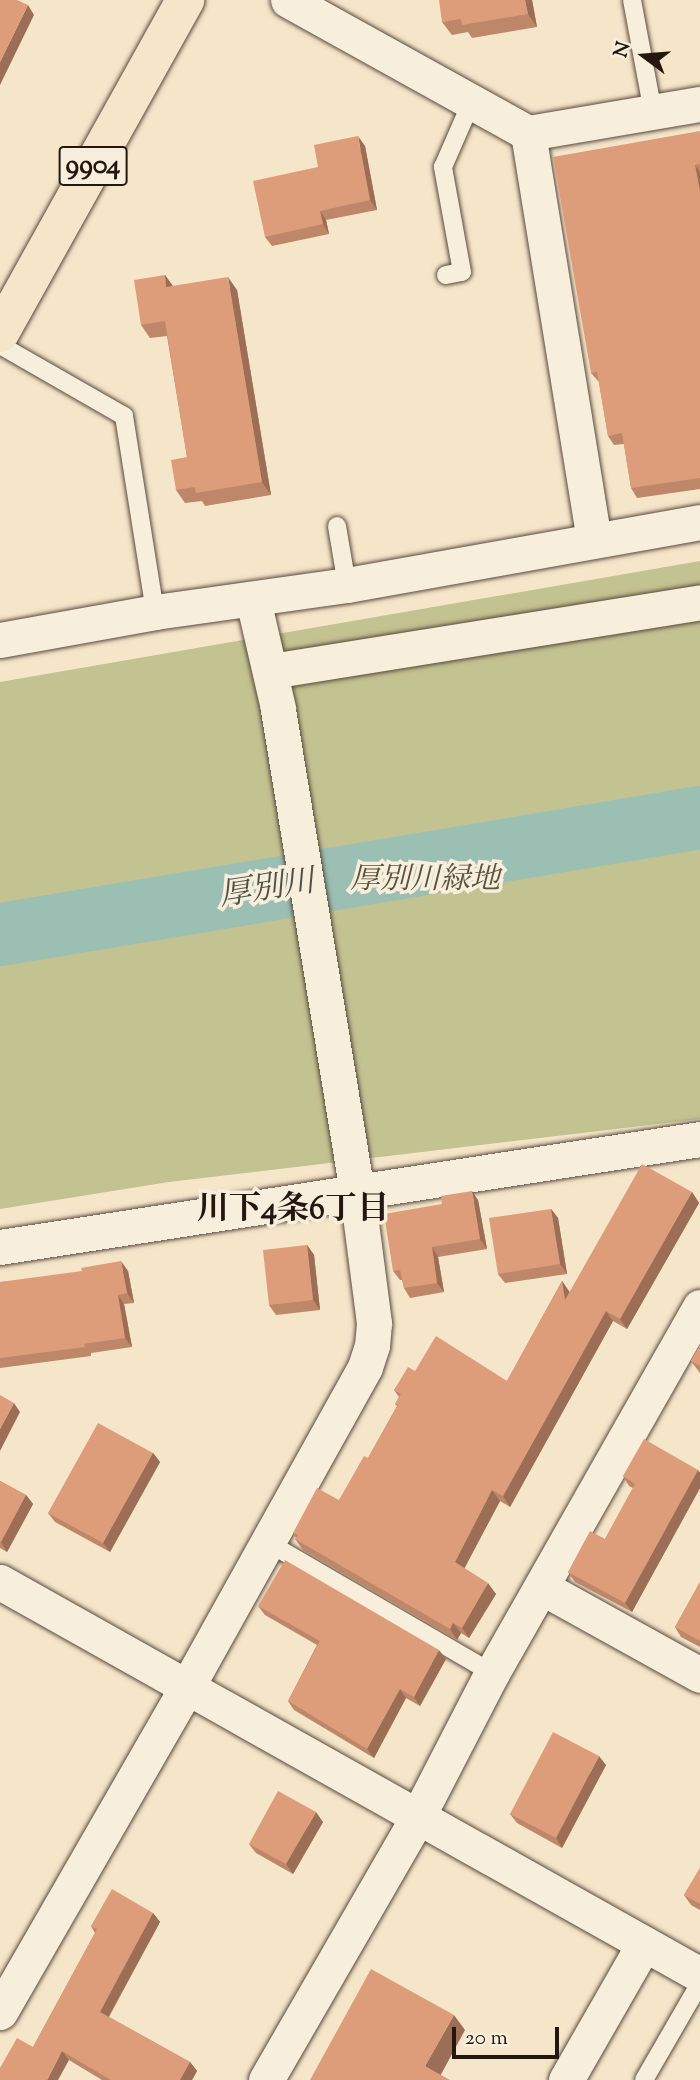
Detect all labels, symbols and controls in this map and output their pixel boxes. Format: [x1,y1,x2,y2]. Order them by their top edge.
north arrow [609,21,679,91]
text: N [608,39,638,61]
road number: 9904 [58,142,128,190]
park label: 厚別川緑地 [350,863,500,899]
water label: 厚別川 [217,864,317,916]
district label: 川下4条6丁目 [197,1191,389,1229]
scale bar [455,2014,562,2058]
text: 20 m [465,2024,508,2054]

